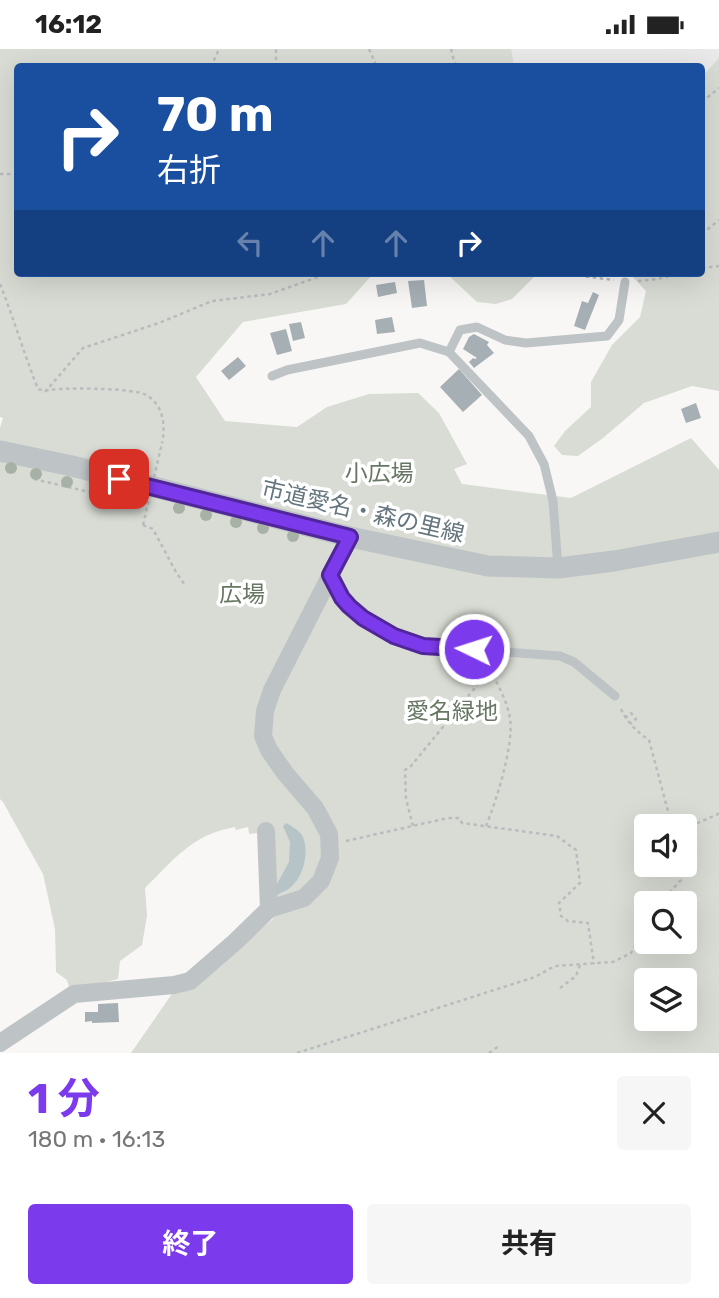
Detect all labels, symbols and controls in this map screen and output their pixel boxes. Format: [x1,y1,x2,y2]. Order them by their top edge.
text: 16:12 [35,9,102,40]
text: 70 m [157,85,274,143]
icon: right [42,91,133,182]
text: 右折 [157,151,221,189]
icon: left [231,224,269,262]
icon: ahead [304,224,342,262]
icon: ahead [377,224,415,262]
icon: right [450,224,488,262]
pin [89,449,149,509]
park label: 小広場 [345,459,414,487]
icon: arrive [100,460,138,498]
street label: 市道愛名・森の里線 [259,474,467,548]
park label: 広場 [219,580,265,608]
position arrow [437,612,511,686]
park label: 愛名緑地 [406,697,498,725]
map controls [634,814,697,1031]
button: sound [634,814,697,877]
button: search [634,891,697,954]
button: layers [634,968,697,1031]
text: 1 分 [28,1074,100,1124]
button: close [617,1076,691,1150]
text: 180 m · 16:13 [28,1125,165,1153]
button: 終了 [28,1204,353,1284]
button: 共有 [367,1204,691,1284]

